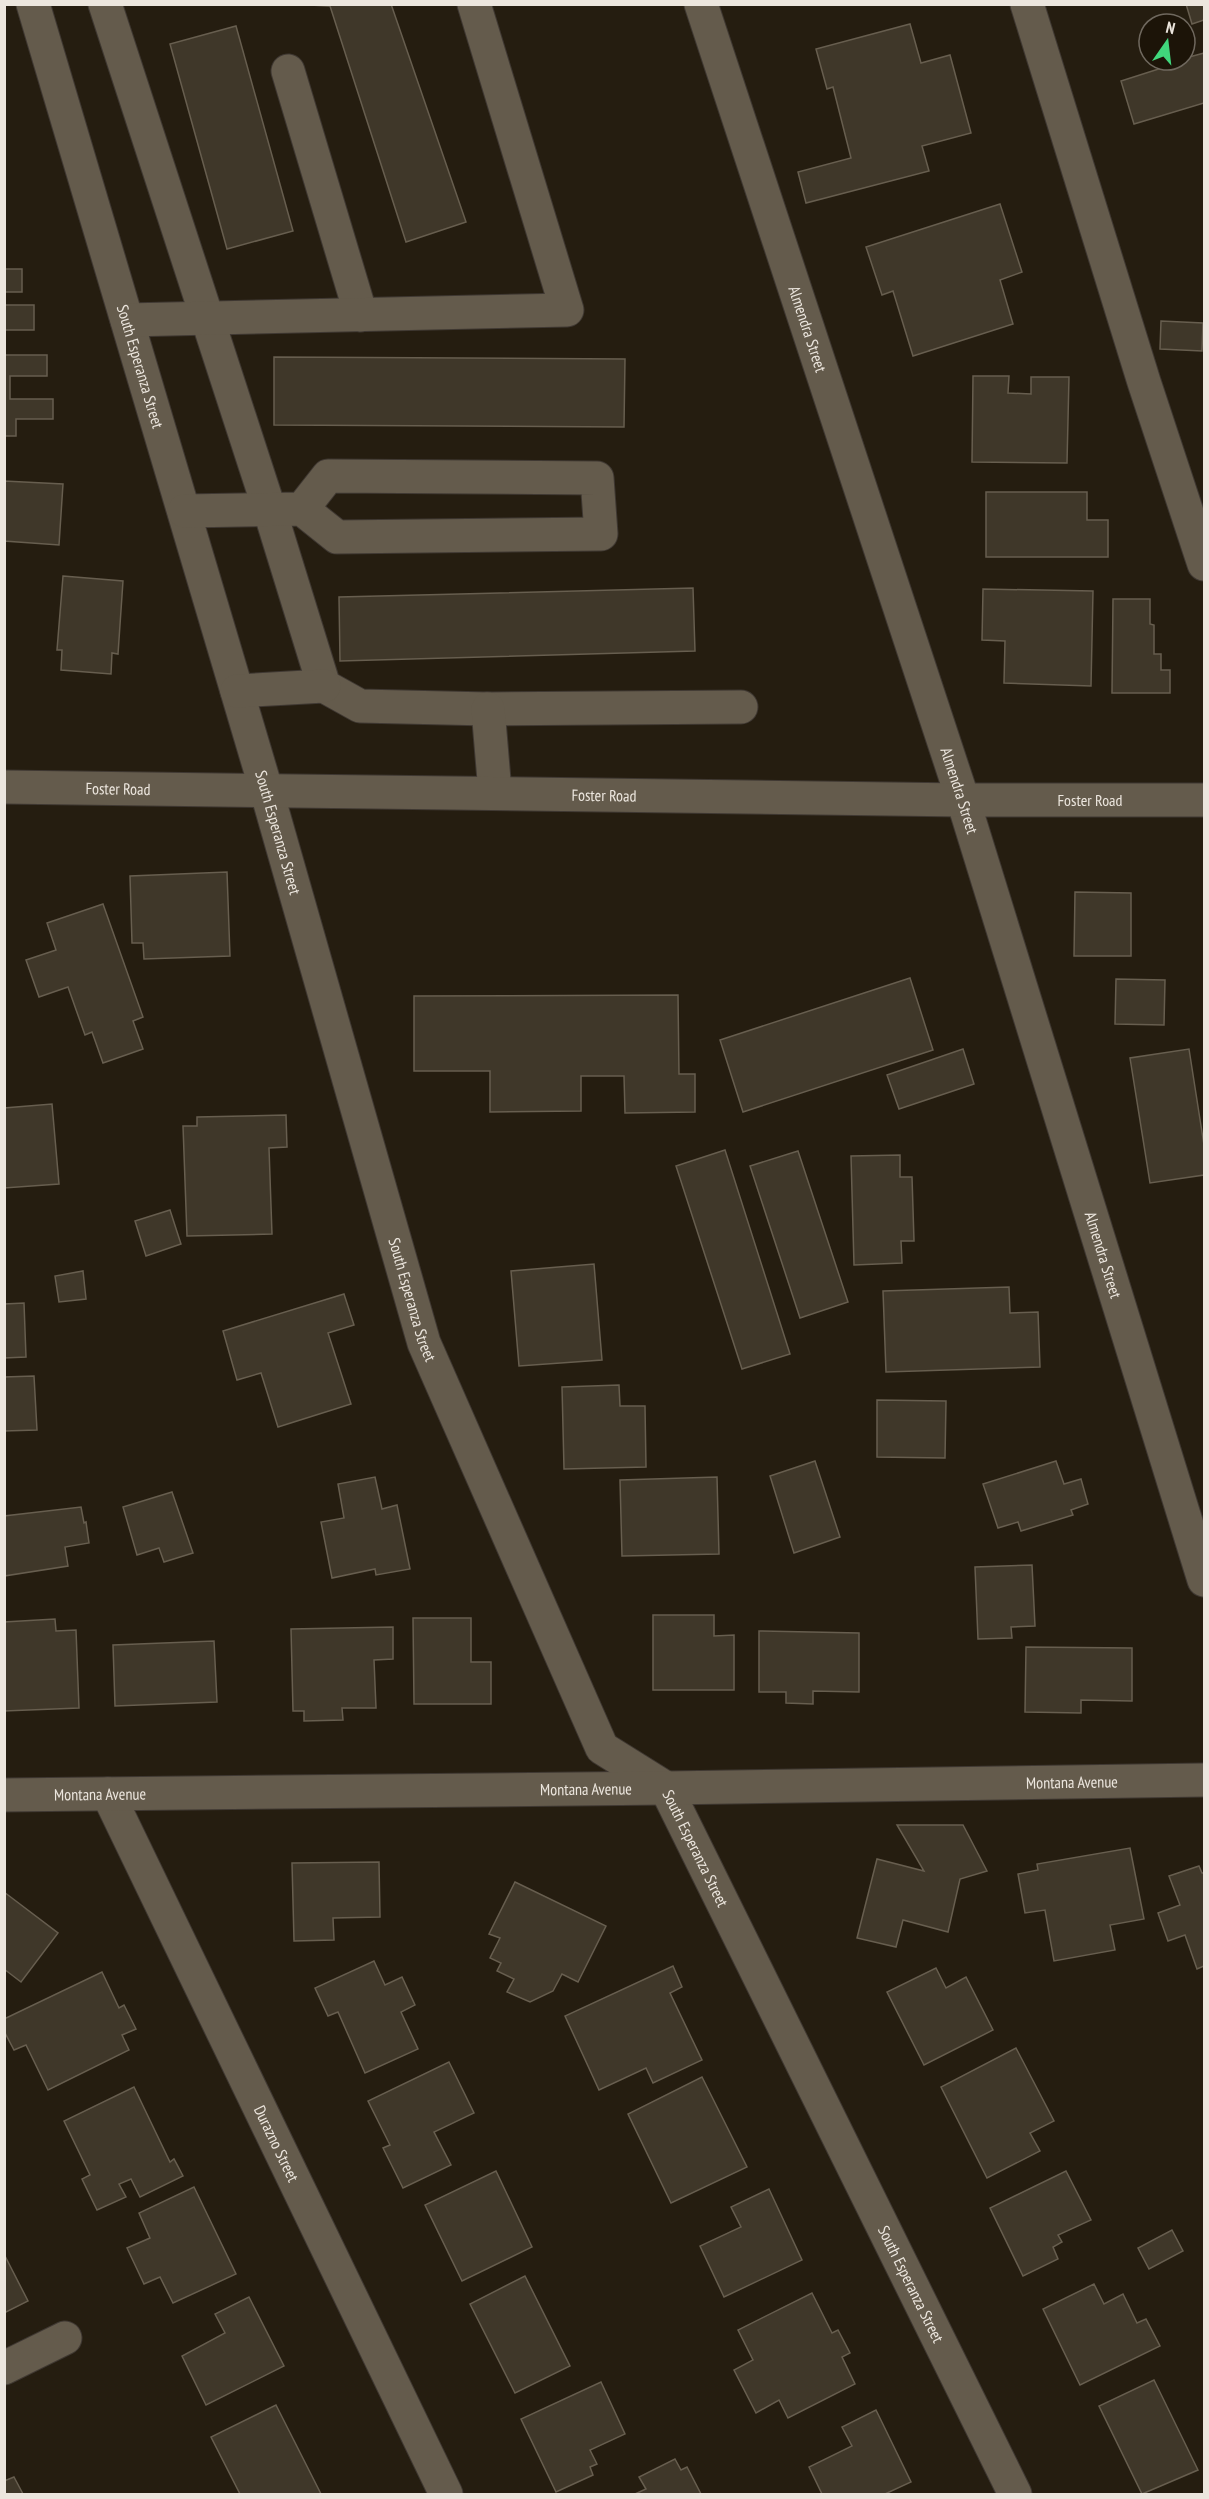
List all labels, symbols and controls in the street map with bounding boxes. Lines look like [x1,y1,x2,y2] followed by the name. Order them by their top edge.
[1137,12,1197,72] north arrow
[1164,17,1177,38] text: N
[784,283,832,375] street label: Almendra Street
[113,302,169,431] street label: South Esperanza Street
[936,745,983,837] street label: Almendra Street
[251,768,306,897] street label: South Esperanza Street
[85,778,151,799] street label: Foster Road
[571,785,637,806] street label: Foster Road
[1057,790,1122,810] street label: Foster Road
[1081,1209,1126,1301] street label: Almendra Street
[385,1235,441,1365] street label: South Esperanza Street
[1026,1771,1118,1793] street label: Montana Avenue
[540,1778,632,1799] street label: Montana Avenue
[54,1783,146,1804] street label: Montana Avenue
[658,1786,733,1911] street label: South Esperanza Street
[250,2102,304,2185] street label: Durazno Street
[874,2222,949,2346] street label: South Esperanza Street

